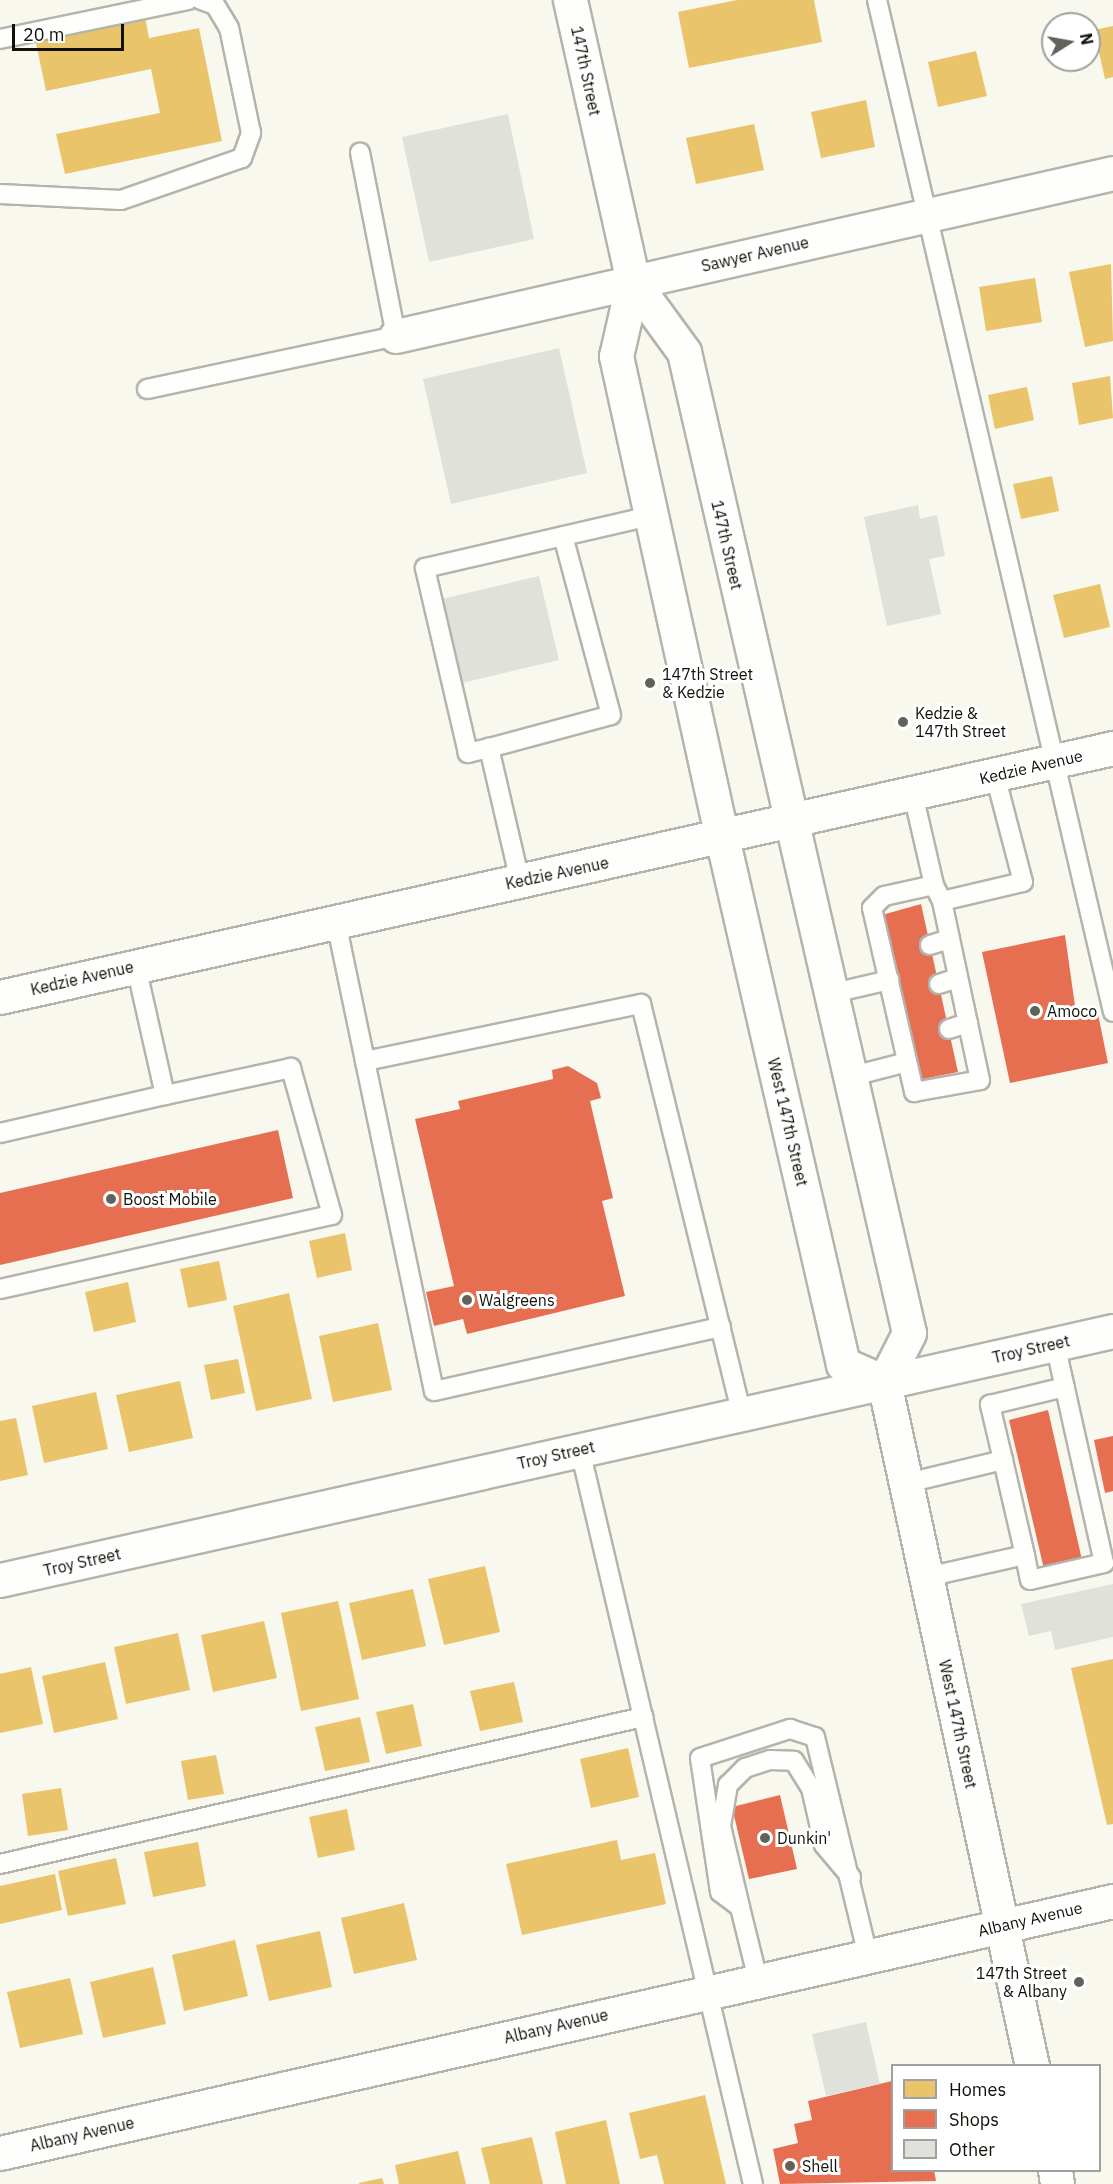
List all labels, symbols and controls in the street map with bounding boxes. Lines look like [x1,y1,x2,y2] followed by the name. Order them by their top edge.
[15,12,128,50] scale bar
[1041,12,1101,72] north arrow
[23,23,65,46] text: 20 m
[567,24,605,118] street label: 147th Street
[1076,31,1098,47] text: N
[699,232,811,276] street label: Sawyer Avenue
[707,498,747,592] street label: 147th Street
[662,664,753,702] place label: 147th Street & Kedzie
[643,676,657,690] marker: 147th Street & Kedzie
[915,703,1006,741] place label: Kedzie & 147th Street
[896,715,910,729] marker: Kedzie & 147th Street
[978,746,1084,788] street label: Kedzie Avenue
[504,853,610,893] street label: Kedzie Avenue
[29,957,135,999] street label: Kedzie Avenue
[1047,1001,1097,1021] place label: Amoco
[1028,1004,1042,1018] marker: Amoco
[764,1056,812,1188] street label: West 147th Street
[123,1189,217,1209] place label: Boost Mobile
[104,1192,118,1206] marker: Boost Mobile
[479,1290,555,1310] place label: Walgreens
[460,1293,474,1307] marker: Walgreens
[990,1331,1072,1367] street label: Troy Street
[515,1437,597,1473] street label: Troy Street
[41,1544,123,1580] street label: Troy Street
[935,1658,981,1790] street label: West 147th Street
[777,1828,831,1848] place label: Dunkin'
[758,1831,772,1845] marker: Dunkin'
[976,1898,1084,1940] street label: Albany Avenue
[976,1963,1067,2001] place label: 147th Street & Albany
[1072,1975,1086,1989] marker: 147th Street & Albany
[502,2005,610,2047] street label: Albany Avenue
[891,2064,1101,2172] legend
[949,2078,1006,2101] text: Homes
[949,2108,999,2131] text: Shops
[28,2113,136,2155] street label: Albany Avenue
[949,2138,995,2161] text: Other
[802,2156,838,2176] place label: Shell
[783,2159,797,2173] marker: Shell

